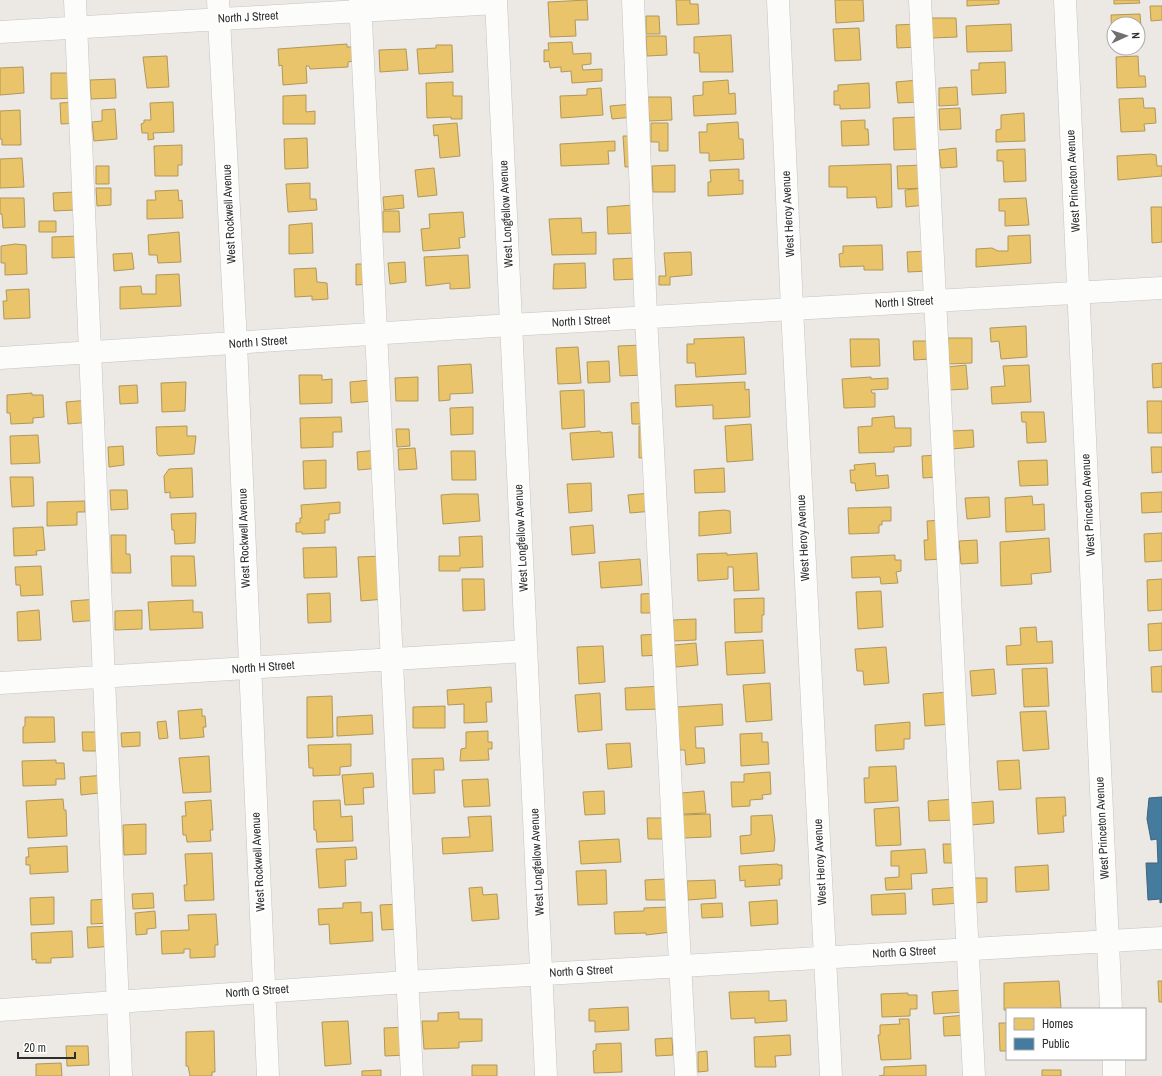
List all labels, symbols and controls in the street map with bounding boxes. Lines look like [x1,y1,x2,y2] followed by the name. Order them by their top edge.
[217,7,279,27] street label: North J Street
[1106,16,1146,56] north arrow
[1129,32,1143,39] text: N
[1062,129,1084,233] street label: West Princeton Avenue
[495,160,517,268] street label: West Longfellow Avenue
[218,164,240,264] street label: West Rockwell Avenue
[778,170,798,258] street label: West Heroy Avenue
[874,292,934,312] street label: North I Street
[551,311,611,331] street label: North I Street
[228,332,288,352] street label: North I Street
[1077,453,1099,557] street label: West Princeton Avenue
[510,484,532,592] street label: West Longfellow Avenue
[234,488,254,588] street label: West Rockwell Avenue
[793,494,813,582] street label: West Heroy Avenue
[231,657,295,677] street label: North H Street
[1091,776,1113,880] street label: West Princeton Avenue
[526,808,548,916] street label: West Longfellow Avenue
[247,812,269,912] street label: West Rockwell Avenue
[810,818,830,906] street label: West Heroy Avenue
[872,942,936,962] street label: North G Street
[549,961,613,981] street label: North G Street
[225,981,289,1001] street label: North G Street
[1006,1008,1146,1060] legend
[1042,1016,1073,1032] text: Homes
[18,1034,75,1060] scale bar
[1042,1036,1069,1052] text: Public
[24,1040,46,1056] text: 20 m

